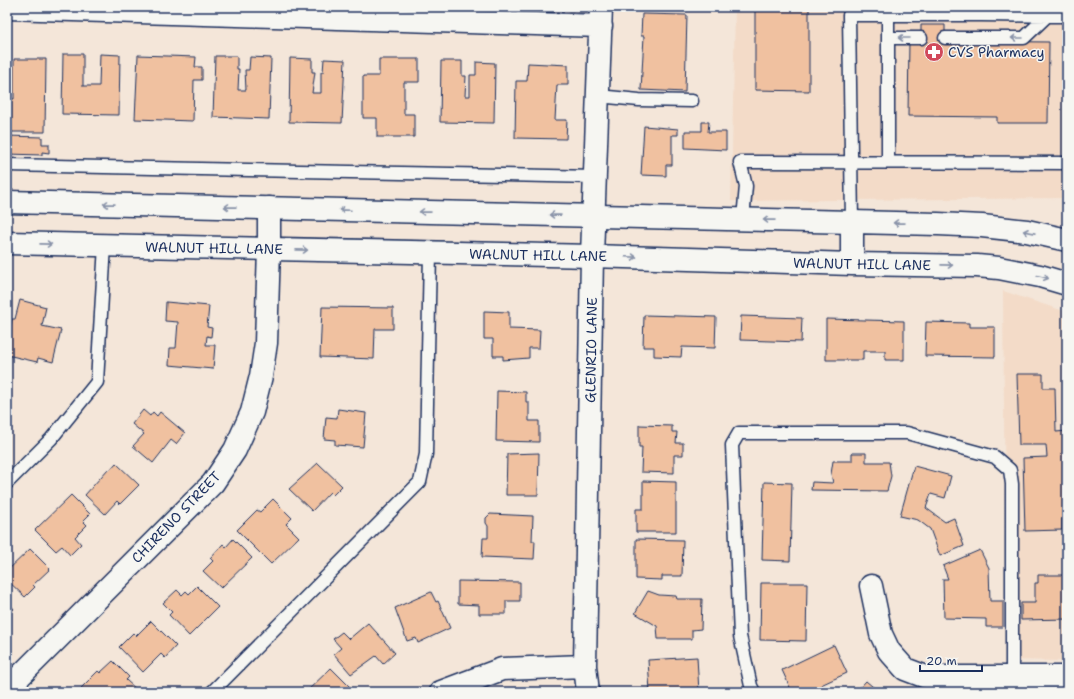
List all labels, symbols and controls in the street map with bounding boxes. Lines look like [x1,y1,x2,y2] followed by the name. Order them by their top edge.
[898,34,911,42] one-way arrow
[1011,34,1024,42] one-way arrow
[923,41,945,63] pharmacy icon: CVS Pharmacy
[948,43,1045,61] place label: CVS Pharmacy
[103,200,116,208] one-way arrow
[224,203,237,211] one-way arrow
[339,206,352,214] one-way arrow
[419,208,432,216] one-way arrow
[549,211,562,219] one-way arrow
[763,216,776,224] one-way arrow
[893,219,906,227] one-way arrow
[1023,227,1036,235] one-way arrow
[145,238,283,258] street label: WALNUT HILL LANE
[39,240,52,248] one-way arrow
[469,245,607,265] street label: WALNUT HILL LANE
[295,246,308,254] one-way arrow
[624,253,637,261] one-way arrow
[793,254,931,274] street label: WALNUT HILL LANE
[940,261,953,269] one-way arrow
[1036,274,1049,281] one-way arrow
[581,297,601,403] street label: GLENRIO LANE
[128,467,225,567] street label: CHIRENO STREET
[920,647,982,673] scale bar
[926,653,957,669] text: 20 m

